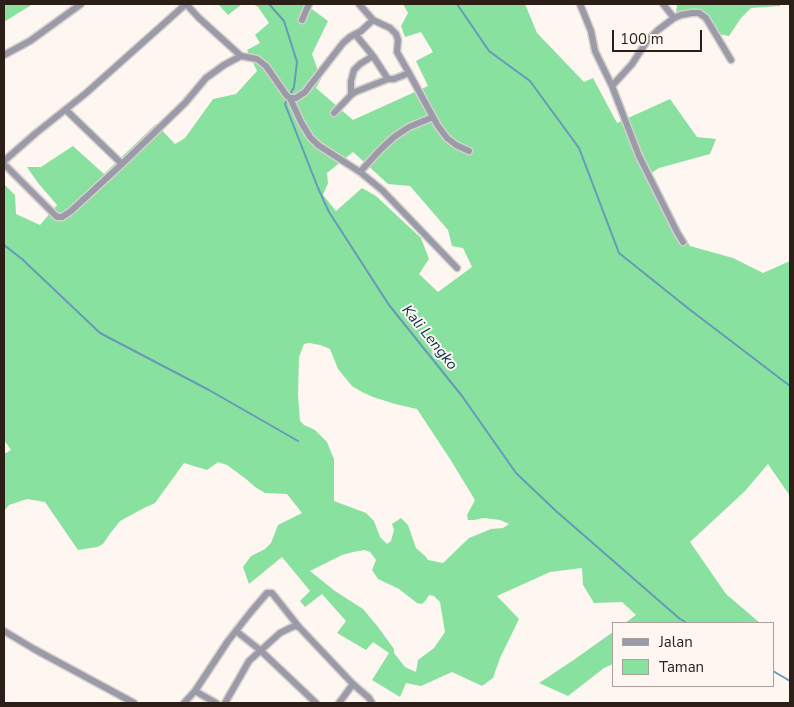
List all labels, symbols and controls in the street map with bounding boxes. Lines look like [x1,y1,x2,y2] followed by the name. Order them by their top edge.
[614,20,704,52] scale bar
[620,29,664,49] text: 100 m
[397,302,461,374] water label: Kali Lengko
[612,622,774,687] legend
[659,632,693,652] text: Jalan
[659,657,704,677] text: Taman

